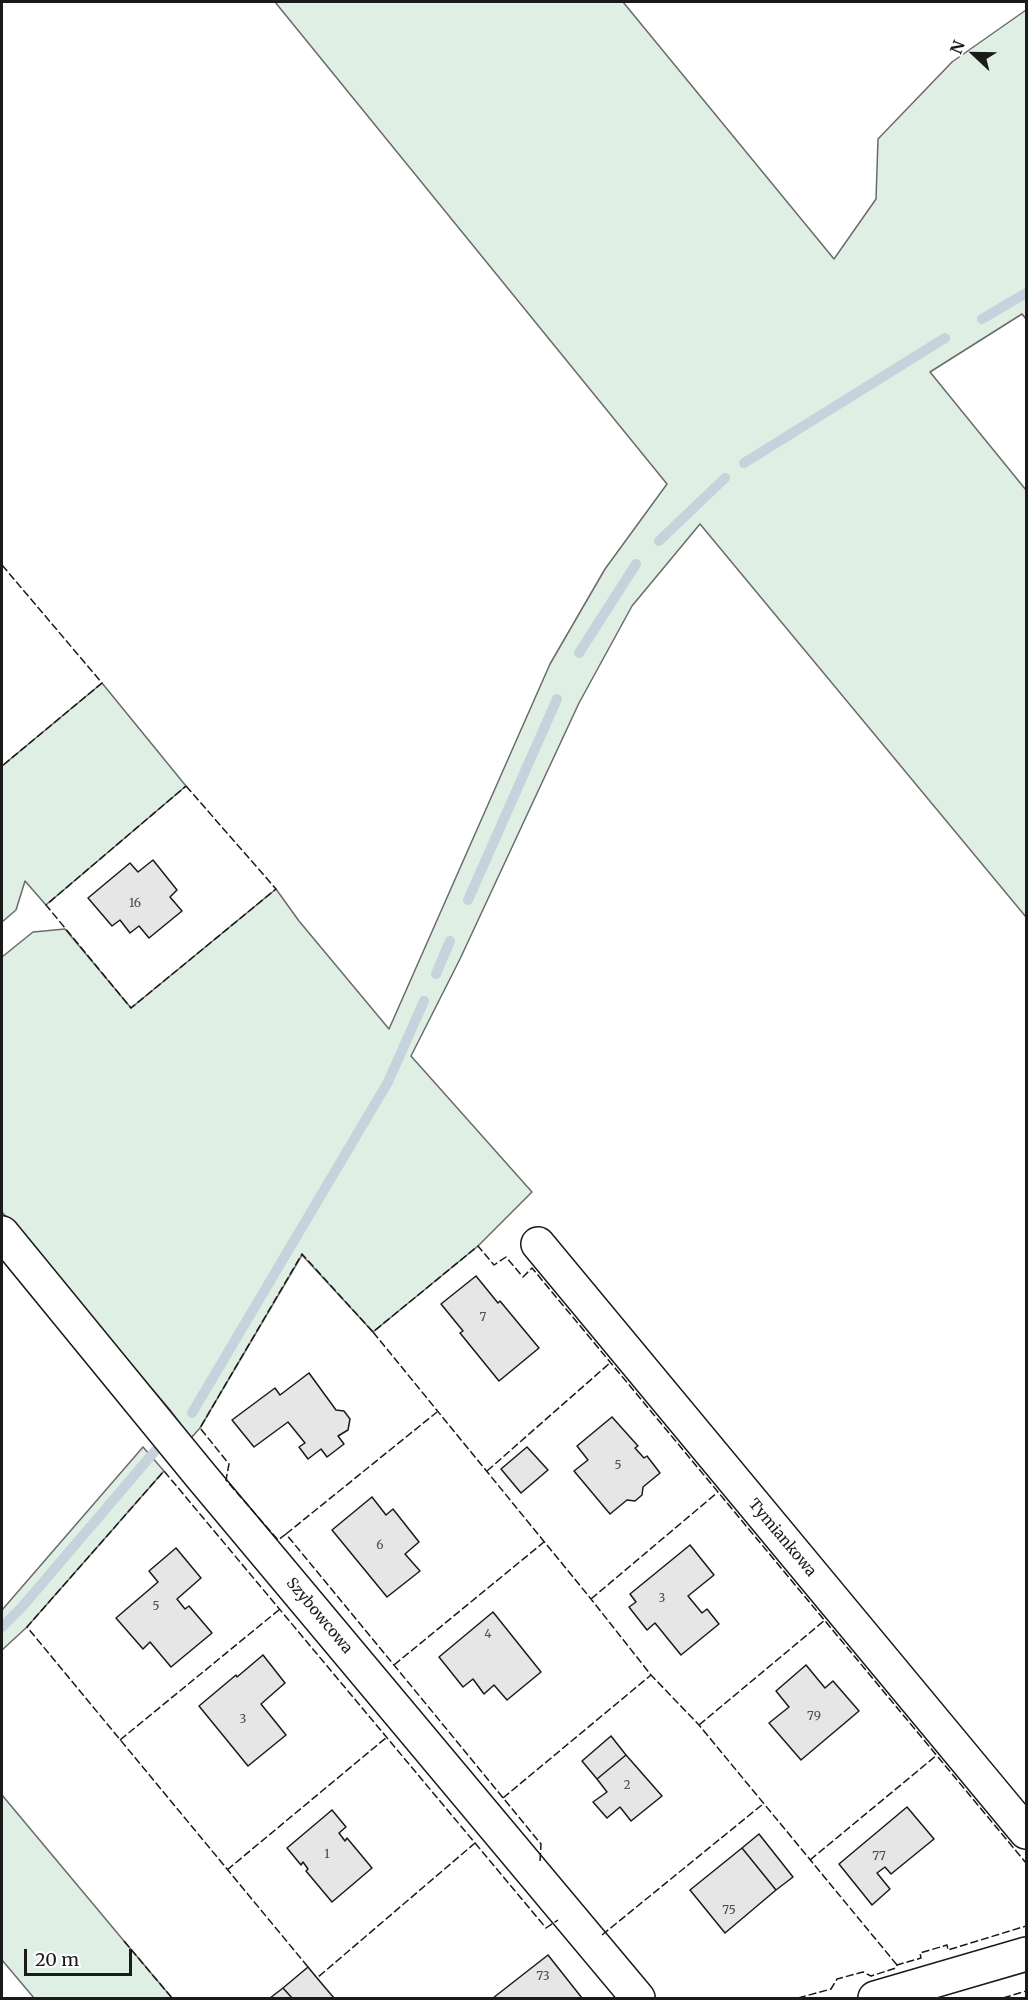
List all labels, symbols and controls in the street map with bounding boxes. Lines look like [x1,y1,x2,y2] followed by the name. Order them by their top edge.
[944,24,1004,84] north arrow
[946,38,969,57] text: N
[129,897,141,911] house number: 16
[480,1311,486,1325] house number: 7
[614,1459,622,1473] house number: 5
[744,1496,820,1580] street label: Tymiankowa
[376,1539,384,1553] house number: 6
[282,1575,356,1657] street label: Szybowcowa
[659,1592,665,1606] house number: 3
[152,1600,160,1614] house number: 5
[484,1628,492,1642] house number: 4
[807,1710,821,1724] house number: 79
[240,1713,246,1727] house number: 3
[623,1779,631,1793] house number: 2
[324,1848,330,1862] house number: 1
[872,1850,886,1864] house number: 77
[722,1904,736,1918] house number: 75
[27,1937,135,1975] scale bar
[35,1948,79,1971] text: 20 m
[536,1970,550,1984] house number: 73

